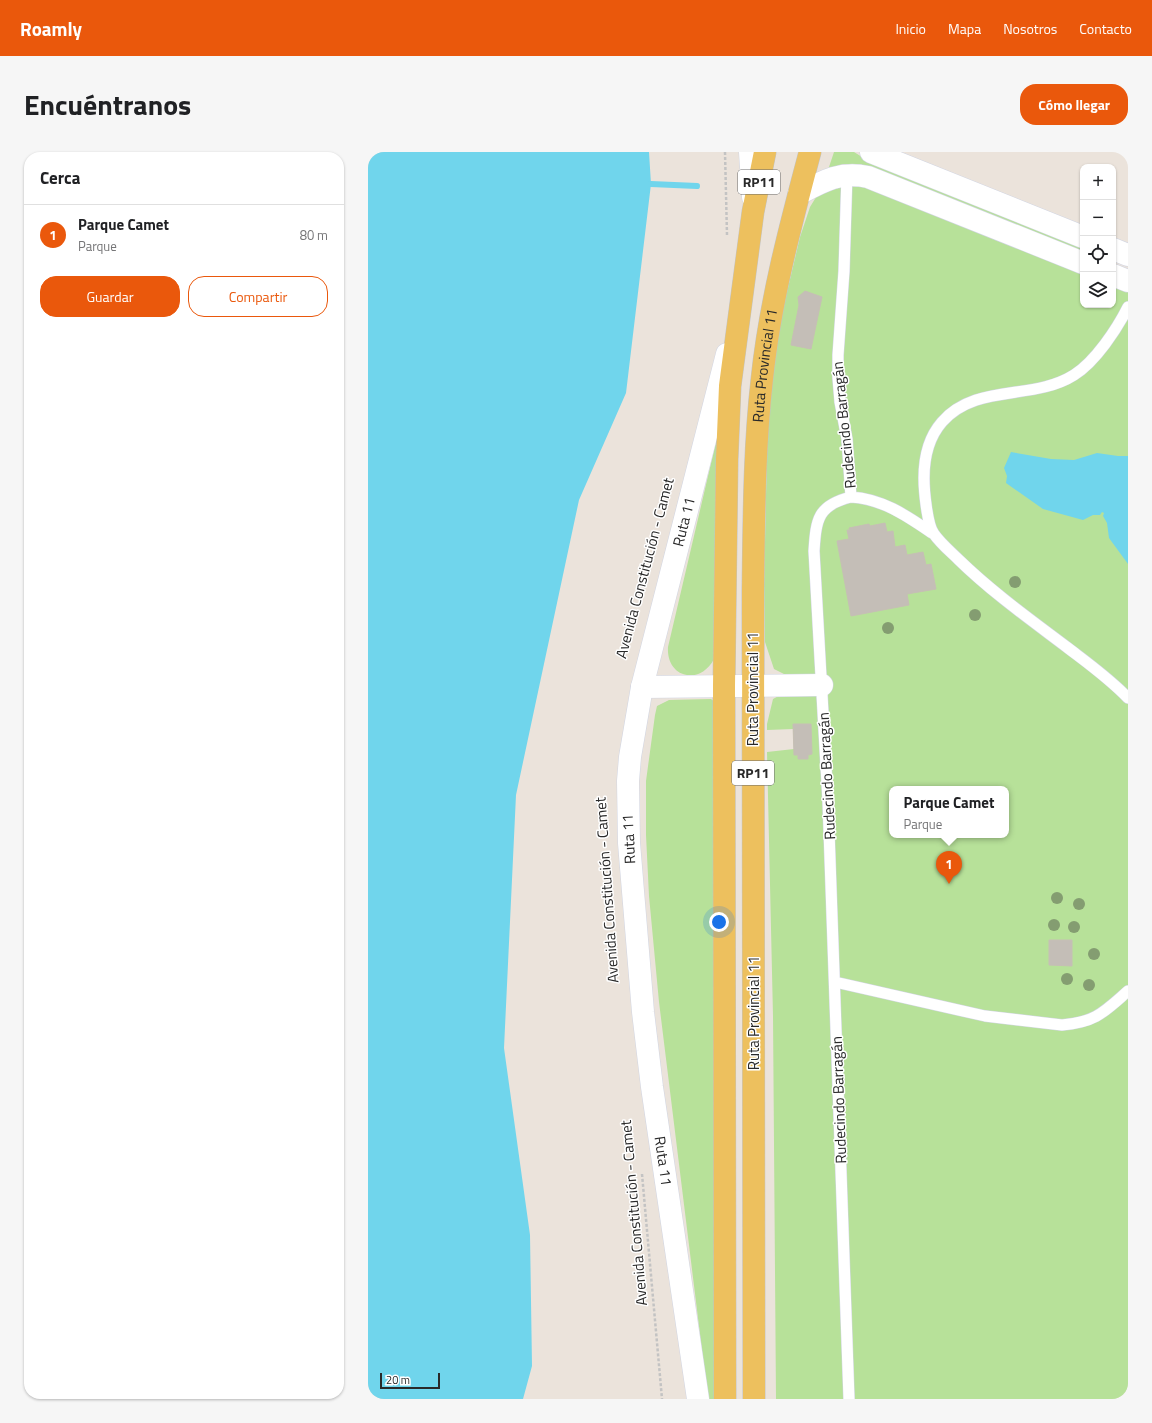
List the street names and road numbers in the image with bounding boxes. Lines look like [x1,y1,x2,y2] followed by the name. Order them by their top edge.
[738,170,780,194] road number: RP11
[746,307,783,423] street label: Ruta Provincial 11
[825,360,862,490] street label: Rudecindo Barragán
[609,474,680,661] street label: Avenida Constitución - Camet
[666,495,701,549] street label: Ruta 11
[741,632,764,746] street label: Ruta Provincial 11
[812,712,841,840] street label: Rudecindo Barragán
[732,761,774,785] road number: RP11
[588,796,624,984] street label: Avenida Constitución - Camet
[616,813,641,865] street label: Ruta 11
[742,956,765,1070] street label: Ruta Provincial 11
[825,1036,852,1164] street label: Rudecindo Barragán
[614,1119,653,1307] street label: Avenida Constitución - Camet
[649,1135,678,1187] street label: Ruta 11

